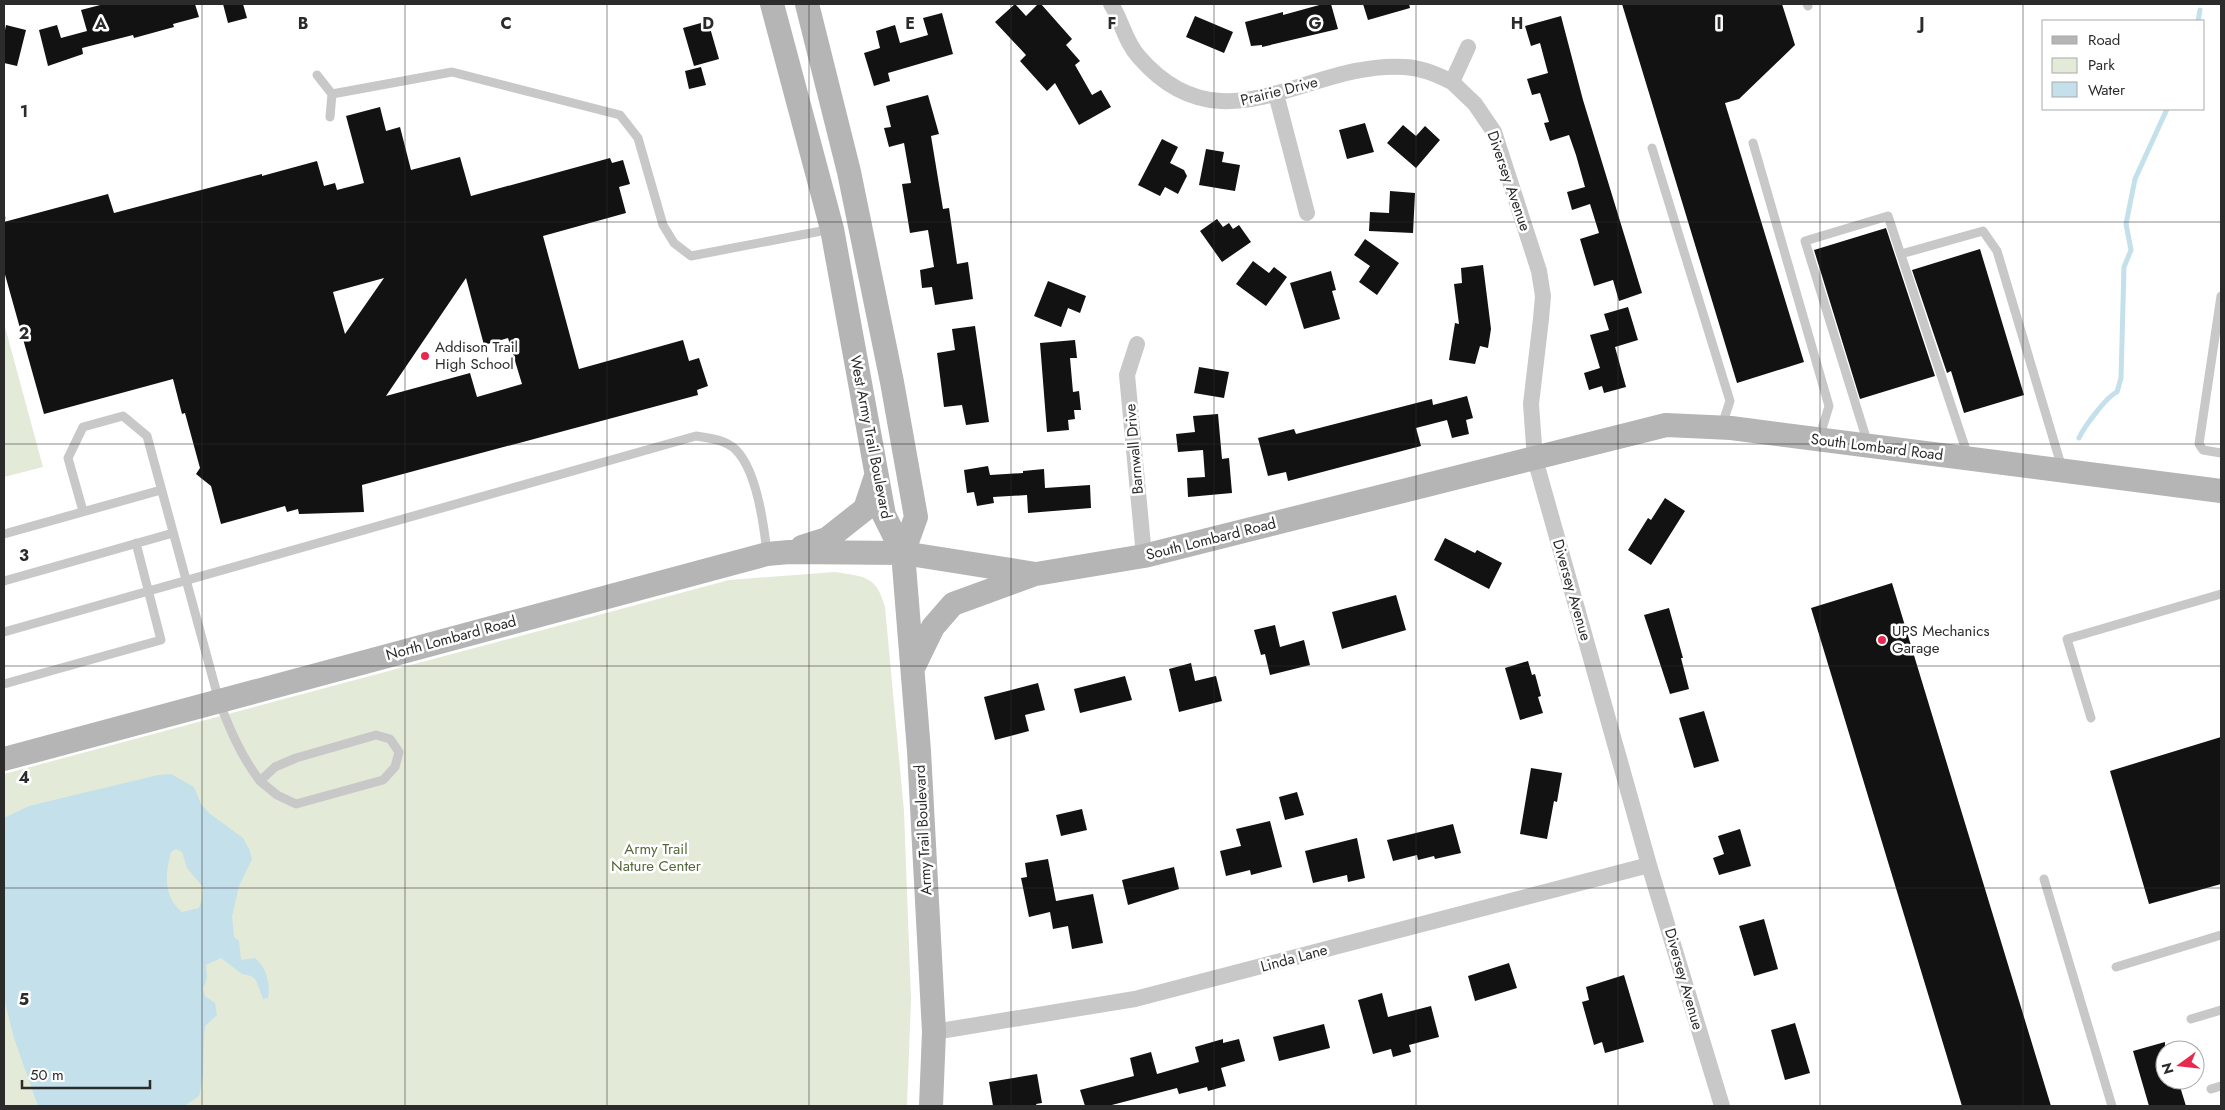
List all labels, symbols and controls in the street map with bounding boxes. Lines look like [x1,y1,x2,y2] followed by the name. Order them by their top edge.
[94,12,107,35] text: A
[298,12,308,35] text: B
[500,12,512,35] text: C
[702,12,714,35] text: D
[905,12,915,35] text: E
[1108,12,1116,35] text: F
[1308,12,1322,35] text: G
[1511,12,1523,35] text: H
[1716,12,1722,35] text: I
[1916,12,1925,35] text: J
[2042,20,2205,110] legend
[2088,29,2120,51] text: Road
[2088,54,2115,76] text: Park
[1238,71,1320,111] street label: Prairie Drive
[2088,79,2126,101] text: Water
[20,100,28,123] text: 1
[1482,128,1537,234] street label: Diversey Avenue
[19,322,29,345] text: 2
[435,336,518,375] place label: Addison Trail High School
[419,350,431,362] marker: Addison Trail High School
[844,353,898,521] street label: West Army Trail Boulevard
[1119,403,1149,495] street label: Barnwall Drive
[1810,428,1944,466] street label: South Lombard Road
[1144,512,1278,566] street label: South Lombard Road
[1547,537,1597,644] street label: Diversey Avenue
[19,544,29,567] text: 3
[383,610,519,666] street label: North Lombard Road
[1892,620,1989,659] place label: UPS Mechanics Garage
[1876,634,1888,646] marker: UPS Mechanics Garage
[909,764,937,896] street label: Army Trail Boulevard
[18,766,30,789] text: 4
[611,838,702,877] park label: Army Trail Nature Center
[1659,926,1709,1033] street label: Diversey Avenue
[1258,938,1330,977] street label: Linda Lane
[19,988,29,1011] text: 5
[2155,1040,2205,1090] north arrow
[22,1058,150,1090] scale bar
[2156,1060,2179,1076] text: N
[30,1064,64,1086] text: 50 m

